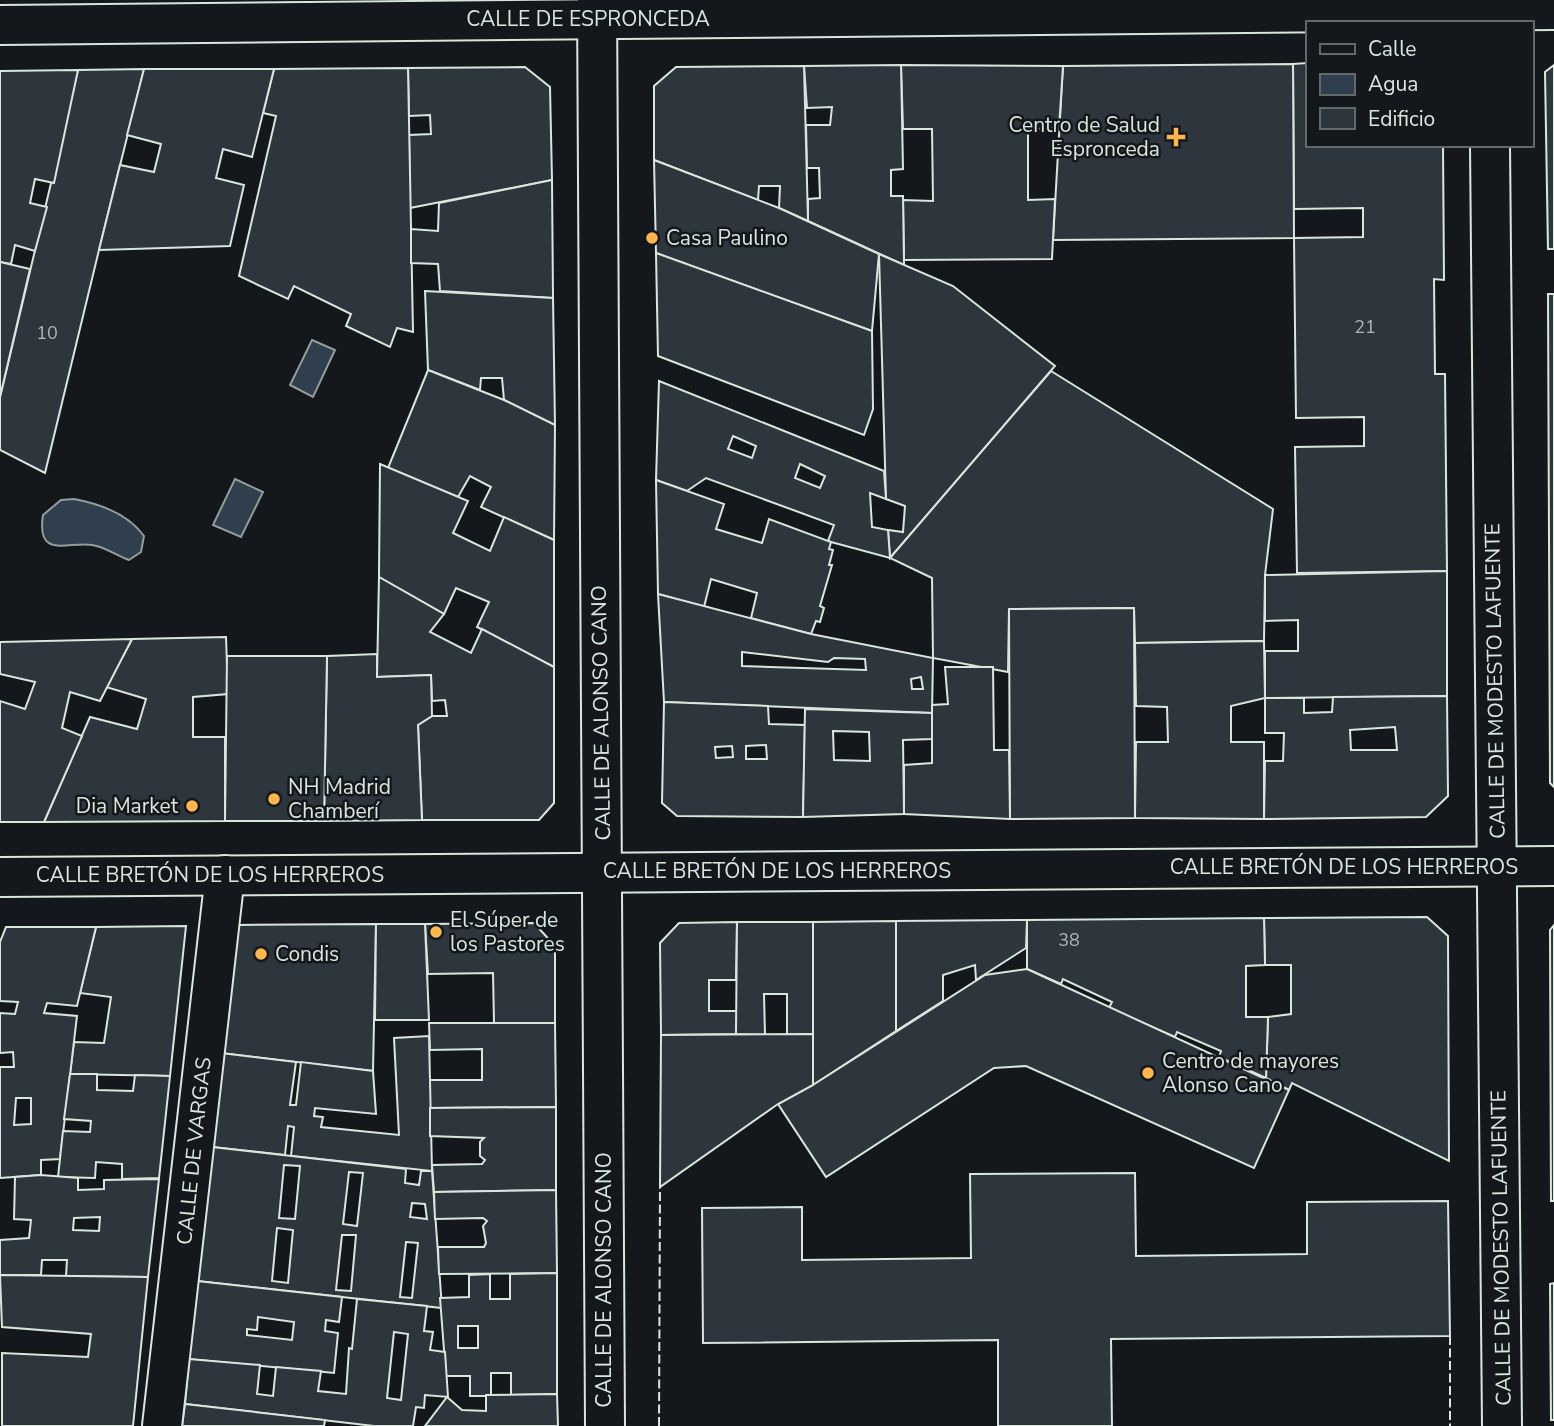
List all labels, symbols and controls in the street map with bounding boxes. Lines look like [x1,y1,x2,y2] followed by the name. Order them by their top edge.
[466,5,710,33] street label: CALLE DE ESPRONCEDA
[1306,21,1533,147] legend
[1368,35,1416,63] text: Calle
[1368,70,1418,98] text: Agua
[1368,105,1435,133] text: Edificio
[1009,111,1160,163] place label: Centro de Salud Espronceda
[1166,127,1186,147] marker: Centro de Salud Espronceda
[666,224,788,252] place label: Casa Paulino
[644,230,660,246] marker: Casa Paulino
[1354,315,1376,339] house number: 21
[36,321,58,345] house number: 10
[1478,523,1512,839] street label: CALLE DE MODESTO LAFUENTE
[585,585,617,841] street label: CALLE DE ALONSO CANO
[288,773,391,825] place label: NH Madrid Chamberí
[266,791,282,807] marker: NH Madrid Chamberí
[76,792,179,820] place label: Dia Market
[184,798,200,814] marker: Dia Market
[1170,853,1518,881] street label: CALLE BRETÓN DE LOS HERREROS
[603,857,951,885] street label: CALLE BRETÓN DE LOS HERREROS
[36,861,384,889] street label: CALLE BRETÓN DE LOS HERREROS
[450,906,565,958] place label: El Súper de los Pastores
[428,924,444,940] marker: El Súper de los Pastores
[1058,928,1080,952] house number: 38
[275,940,339,968] place label: Condis
[253,946,269,962] marker: Condis
[1162,1047,1339,1099] place label: Centro de mayores Alonso Cano
[170,1056,218,1246] street label: CALLE DE VARGAS
[1140,1065,1156,1081] marker: Centro de mayores Alonso Cano
[1484,1090,1518,1406] street label: CALLE DE MODESTO LAFUENTE
[590,1152,618,1408] street label: CALLE DE ALONSO CANO

